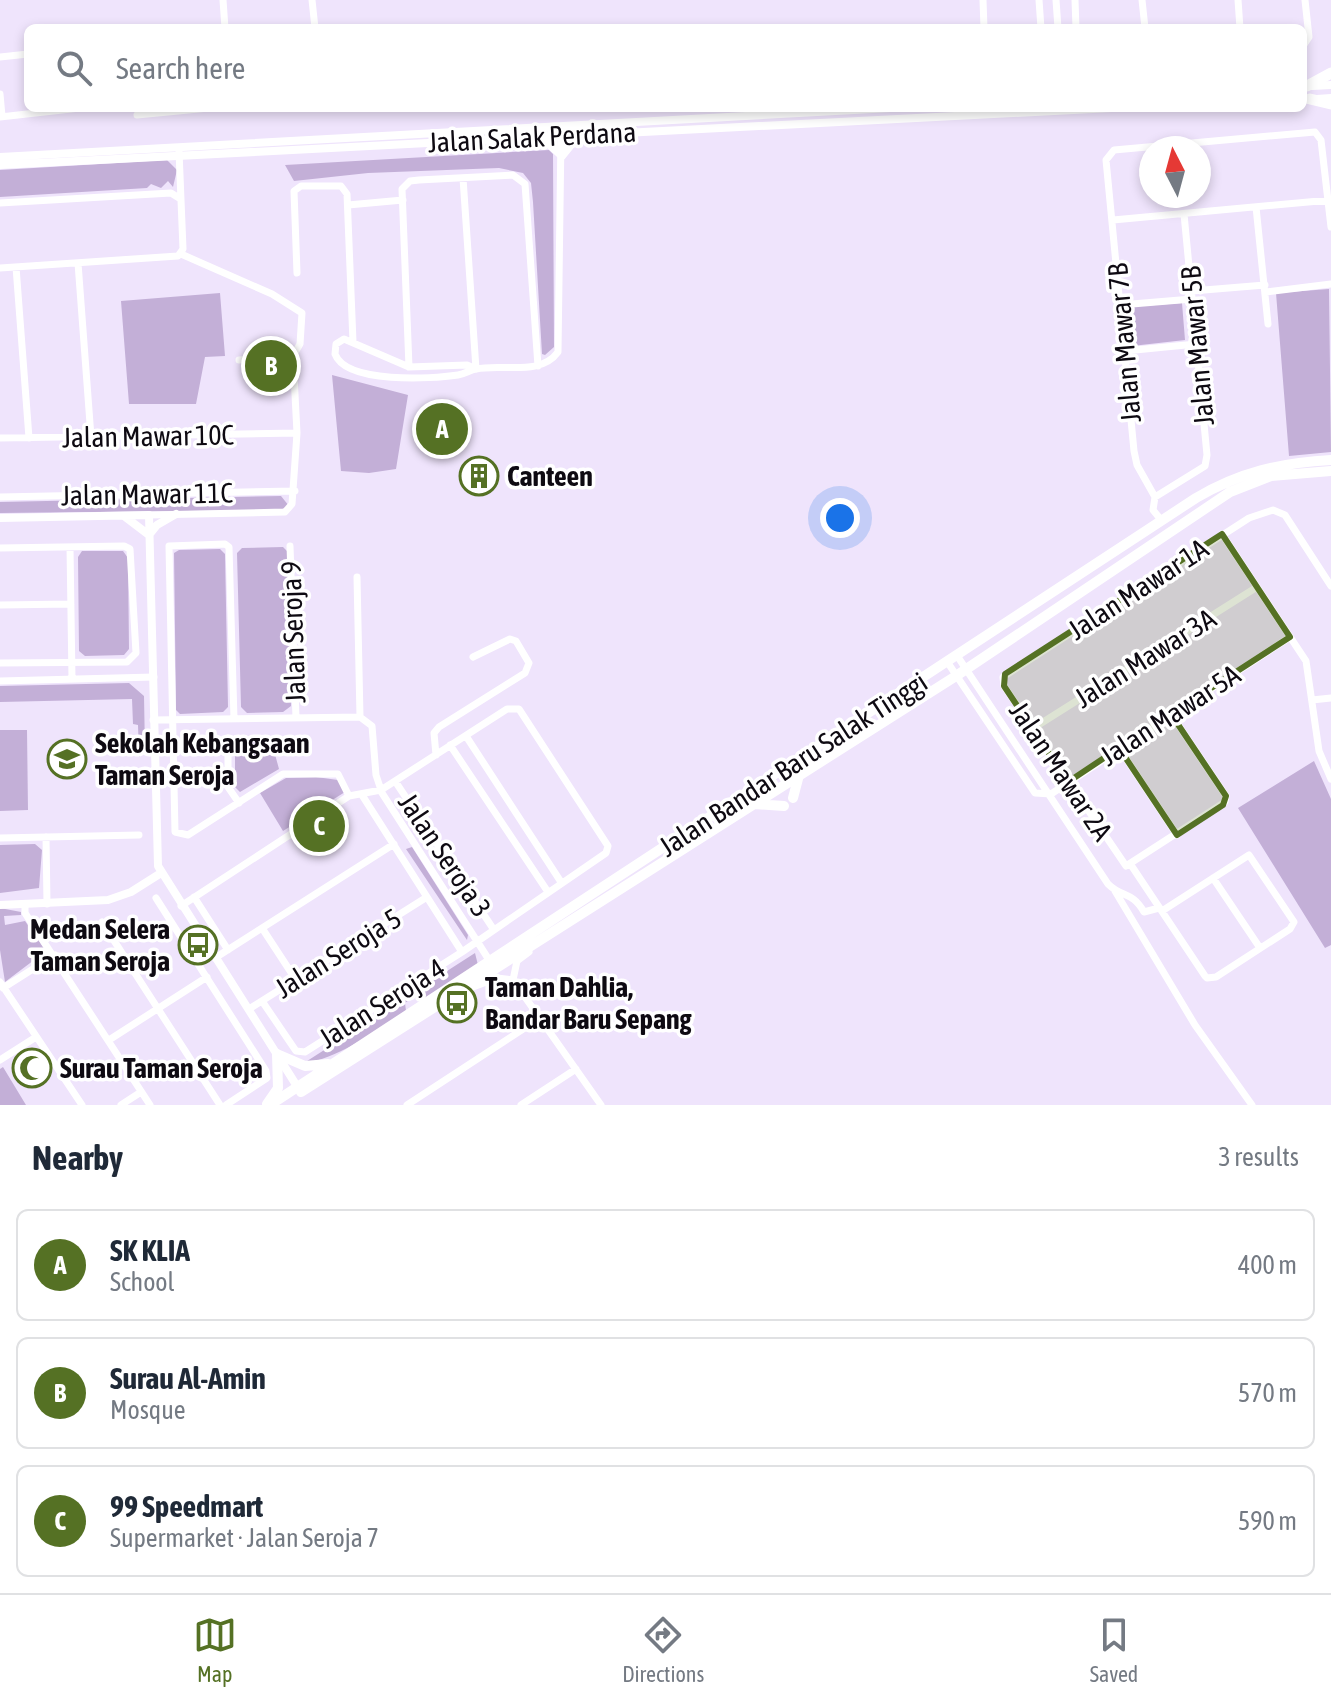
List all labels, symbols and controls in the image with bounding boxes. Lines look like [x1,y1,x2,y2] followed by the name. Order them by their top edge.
[24,24,1307,112] search box
[52,46,96,90] icon: search
[116,51,245,85] text: Search here
[427,116,637,158] street label: Jalan Salak Perdana
[1139,136,1211,208] north arrow
[1101,262,1147,424] street label: Jalan Mawar 7B
[1174,265,1220,427] street label: Jalan Mawar 5B
[245,336,297,396] pin: B
[416,399,468,459] pin: A
[62,418,235,453] street label: Jalan Mawar 10C
[458,455,500,497] building icon: Canteen
[507,460,593,492] place label: Canteen
[61,476,234,511] street label: Jalan Mawar 11C
[820,498,860,538] your location
[1062,532,1214,646] street label: Jalan Mawar 1A
[275,560,311,704] street label: Jalan Seroja 9
[1069,602,1222,714] street label: Jalan Mawar 3A
[1094,658,1246,772] street label: Jalan Mawar 5A
[653,665,933,863] street label: Jalan Bandar Baru Salak Tinggi
[1003,696,1119,847] street label: Jalan Mawar 2A
[95,727,310,791] place label: Sekolah Kebangsaan Taman Seroja
[46,738,88,780] school or university icon: Sekolah Kebangsaan Taman Seroja
[392,787,498,923] street label: Jalan Seroja 3
[293,796,345,856] pin: C
[269,902,407,1004] street label: Jalan Seroja 5
[30,913,170,977] place label: Medan Selera Taman Seroja
[177,924,219,966] bus stop icon: Medan Selera Taman Seroja
[313,952,451,1054] street label: Jalan Seroja 4
[485,971,693,1035] place label: Taman Dahlia, Bandar Baru Sepang
[436,982,478,1024] bus stop icon: Taman Dahlia, Bandar Baru Sepang
[11,1047,53,1089] mosque icon: Surau Taman Seroja
[60,1052,263,1084] place label: Surau Taman Seroja
[32,1138,123,1177] text: Nearby
[1218,1142,1299,1172] text: 3 results
[110,1233,190,1267] text: SK KLIA
[54,1250,66,1280] text: A
[1238,1250,1297,1280] text: 400 m
[110,1267,174,1297] text: School
[110,1361,266,1395] text: Surau Al-Amin
[54,1378,66,1408] text: B
[1238,1378,1297,1408] text: 570 m
[110,1395,186,1425] text: Mosque
[110,1489,263,1523] text: 99 Speedmart
[54,1506,66,1536] text: C
[1238,1506,1297,1536] text: 590 m
[110,1523,379,1553] text: Supermarket · Jalan Seroja 7
[193,1613,237,1687] tab: Map
[622,1613,704,1687] tab: Directions
[1090,1613,1138,1687] tab: Saved

